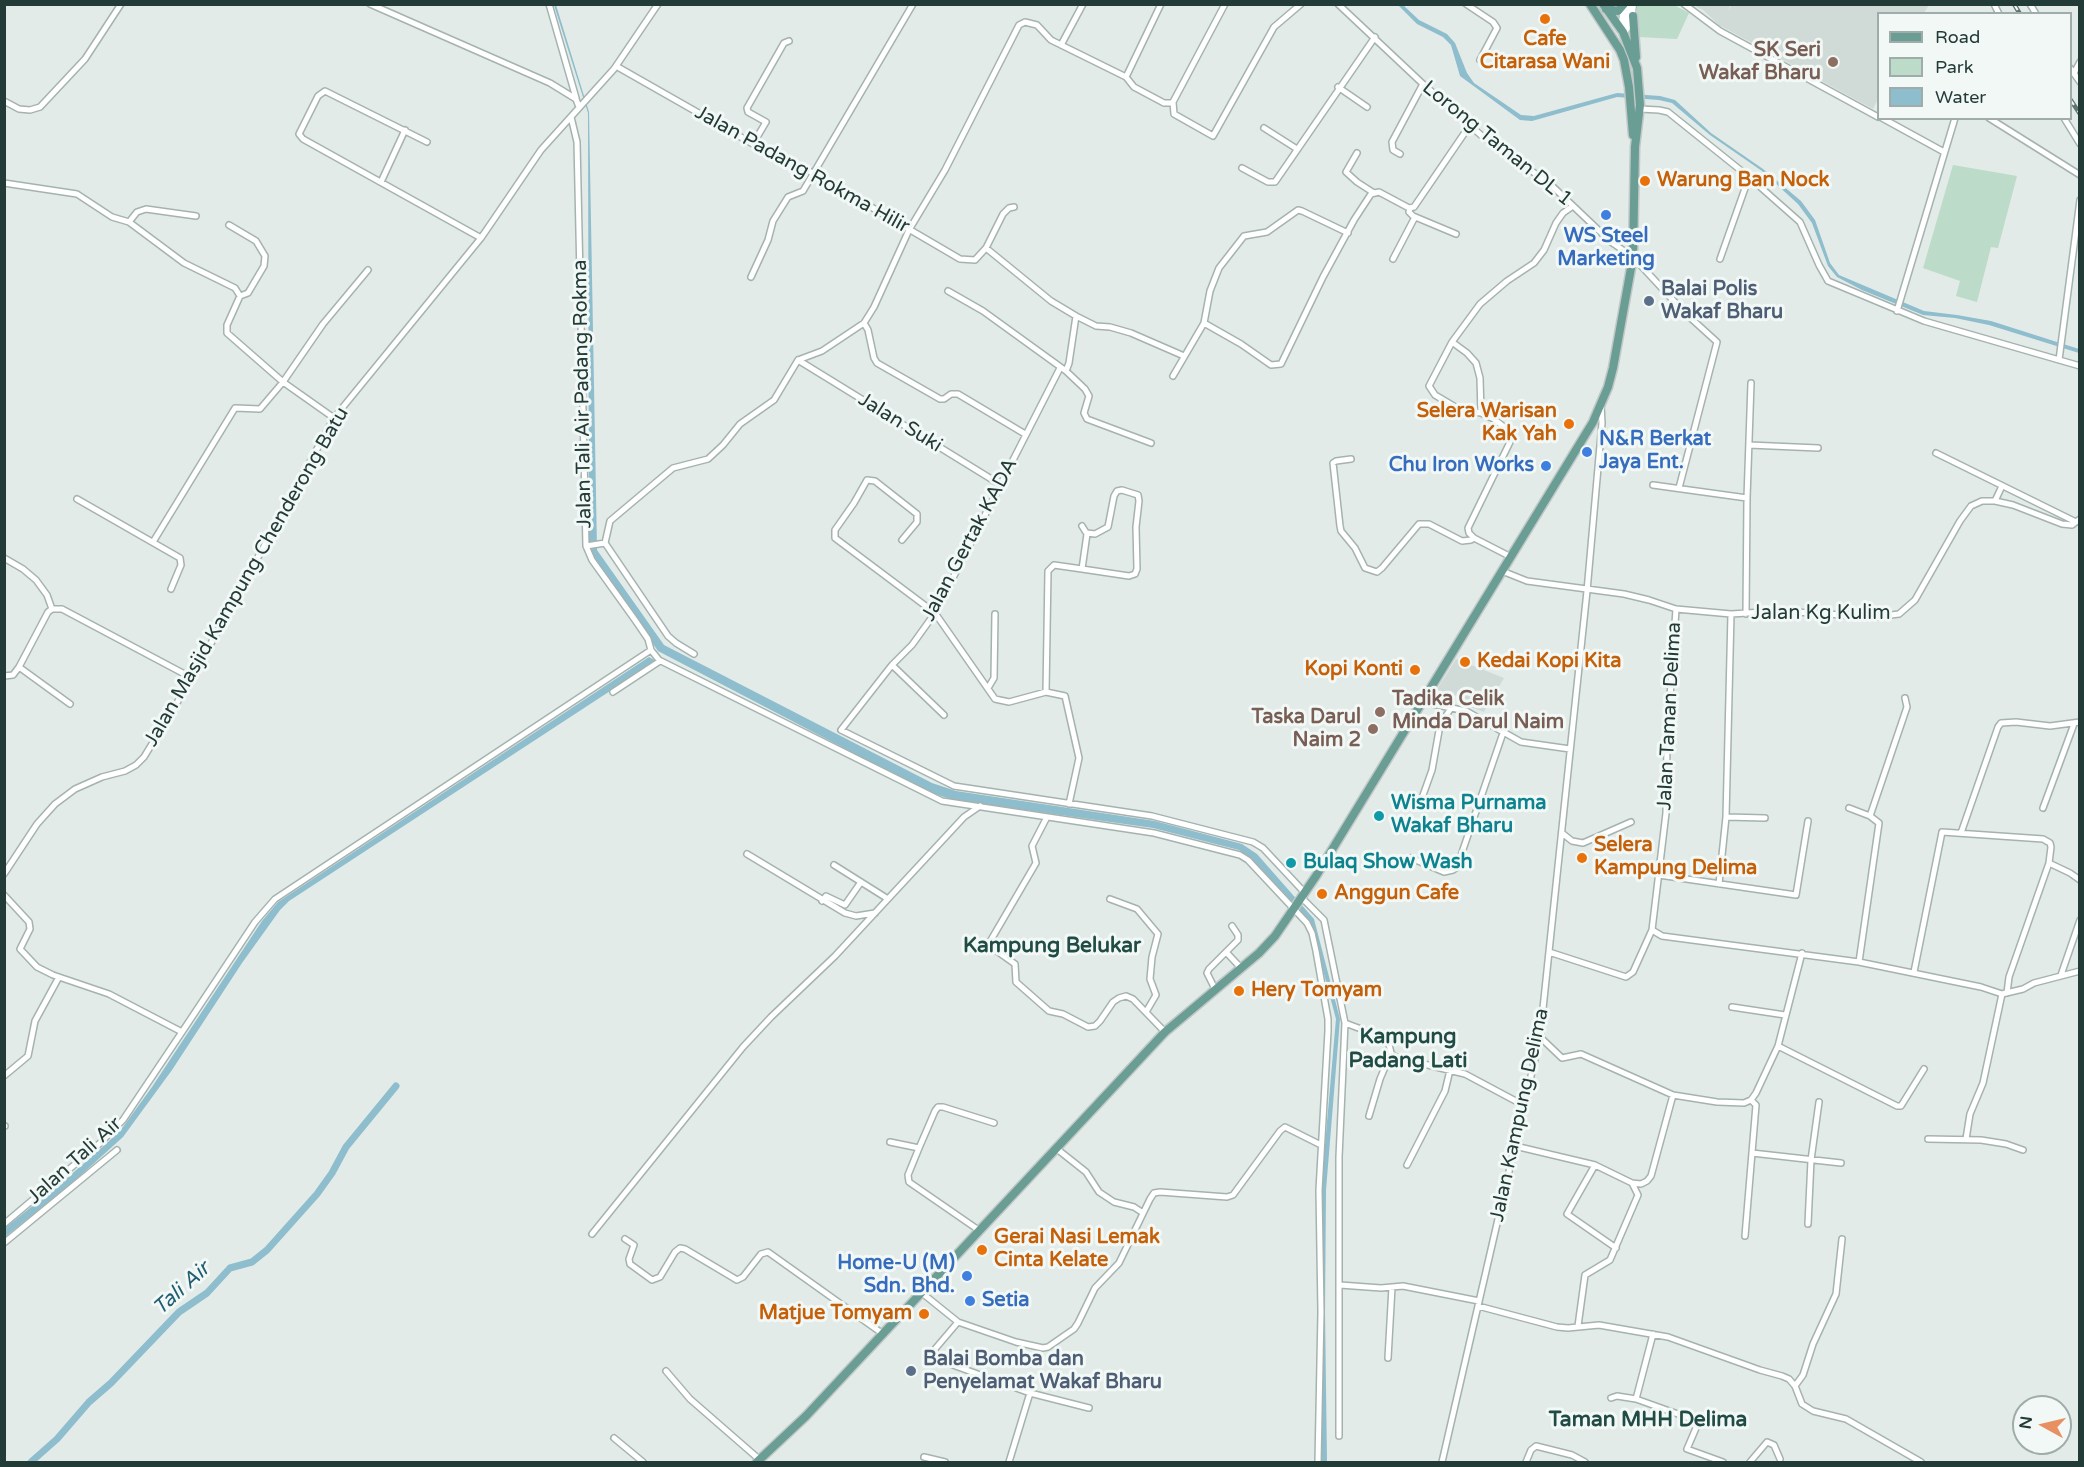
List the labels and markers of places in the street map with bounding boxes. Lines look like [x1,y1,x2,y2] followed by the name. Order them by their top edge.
[1538,12,1552,26] marker: Cafe Citarasa Wani
[1480,28,1610,75] place label: Cafe Citarasa Wani
[1699,39,1821,86] place label: SK Seri Wakaf Bharu
[1826,55,1840,69] marker: SK Seri Wakaf Bharu
[1657,169,1829,193] place label: Warung Ban Nock
[1638,174,1652,188] marker: Warung Ban Nock
[1599,208,1613,222] marker: WS Steel Marketing
[1557,225,1655,272] place label: WS Steel Marketing
[1661,278,1783,325] place label: Balai Polis Wakaf Bharu
[1642,294,1656,308] marker: Balai Polis Wakaf Bharu
[1417,400,1557,447] place label: Selera Warisan Kak Yah
[1562,417,1576,431] marker: Selera Warisan Kak Yah
[1599,428,1711,475] place label: N&R Berkat Jaya Ent.
[1580,445,1594,459] marker: N&R Berkat Jaya Ent.
[1389,454,1534,478] place label: Chu Iron Works
[1539,459,1553,473] marker: Chu Iron Works
[1477,650,1621,674] place label: Kedai Kopi Kita
[1458,655,1472,669] marker: Kedai Kopi Kita
[1305,658,1403,682] place label: Kopi Konti
[1408,663,1422,677] marker: Kopi Konti
[1392,688,1564,735] place label: Tadika Celik Minda Darul Naim
[1373,705,1387,719] marker: Tadika Celik Minda Darul Naim
[1252,706,1361,753] place label: Taska Darul Naim 2
[1366,722,1380,736] marker: Taska Darul Naim 2
[1391,792,1547,839] place label: Wisma Purnama Wakaf Bharu
[1372,809,1386,823] marker: Wisma Purnama Wakaf Bharu
[1594,834,1757,881] place label: Selera Kampung Delima
[1303,851,1473,875] place label: Bulaq Show Wash
[1575,851,1589,865] marker: Selera Kampung Delima
[1284,856,1298,870] marker: Bulaq Show Wash
[1334,882,1459,906] place label: Anggun Cafe
[1315,887,1329,901] marker: Anggun Cafe
[1251,979,1382,1003] place label: Hery Tomyam
[1232,984,1246,998] marker: Hery Tomyam
[994,1226,1160,1273] place label: Gerai Nasi Lemak Cinta Kelate
[975,1243,989,1257] marker: Gerai Nasi Lemak Cinta Kelate
[837,1252,955,1299] place label: Home-U (M) Sdn. Bhd.
[960,1269,974,1283] marker: Home-U (M) Sdn. Bhd.
[982,1289,1029,1313] place label: Setia
[963,1294,977,1308] marker: Setia
[759,1302,912,1326] place label: Matjue Tomyam
[917,1307,931,1321] marker: Matjue Tomyam
[923,1348,1162,1395] place label: Balai Bomba dan Penyelamat Wakaf Bharu
[904,1364,918,1378] marker: Balai Bomba dan Penyelamat Wakaf Bharu

